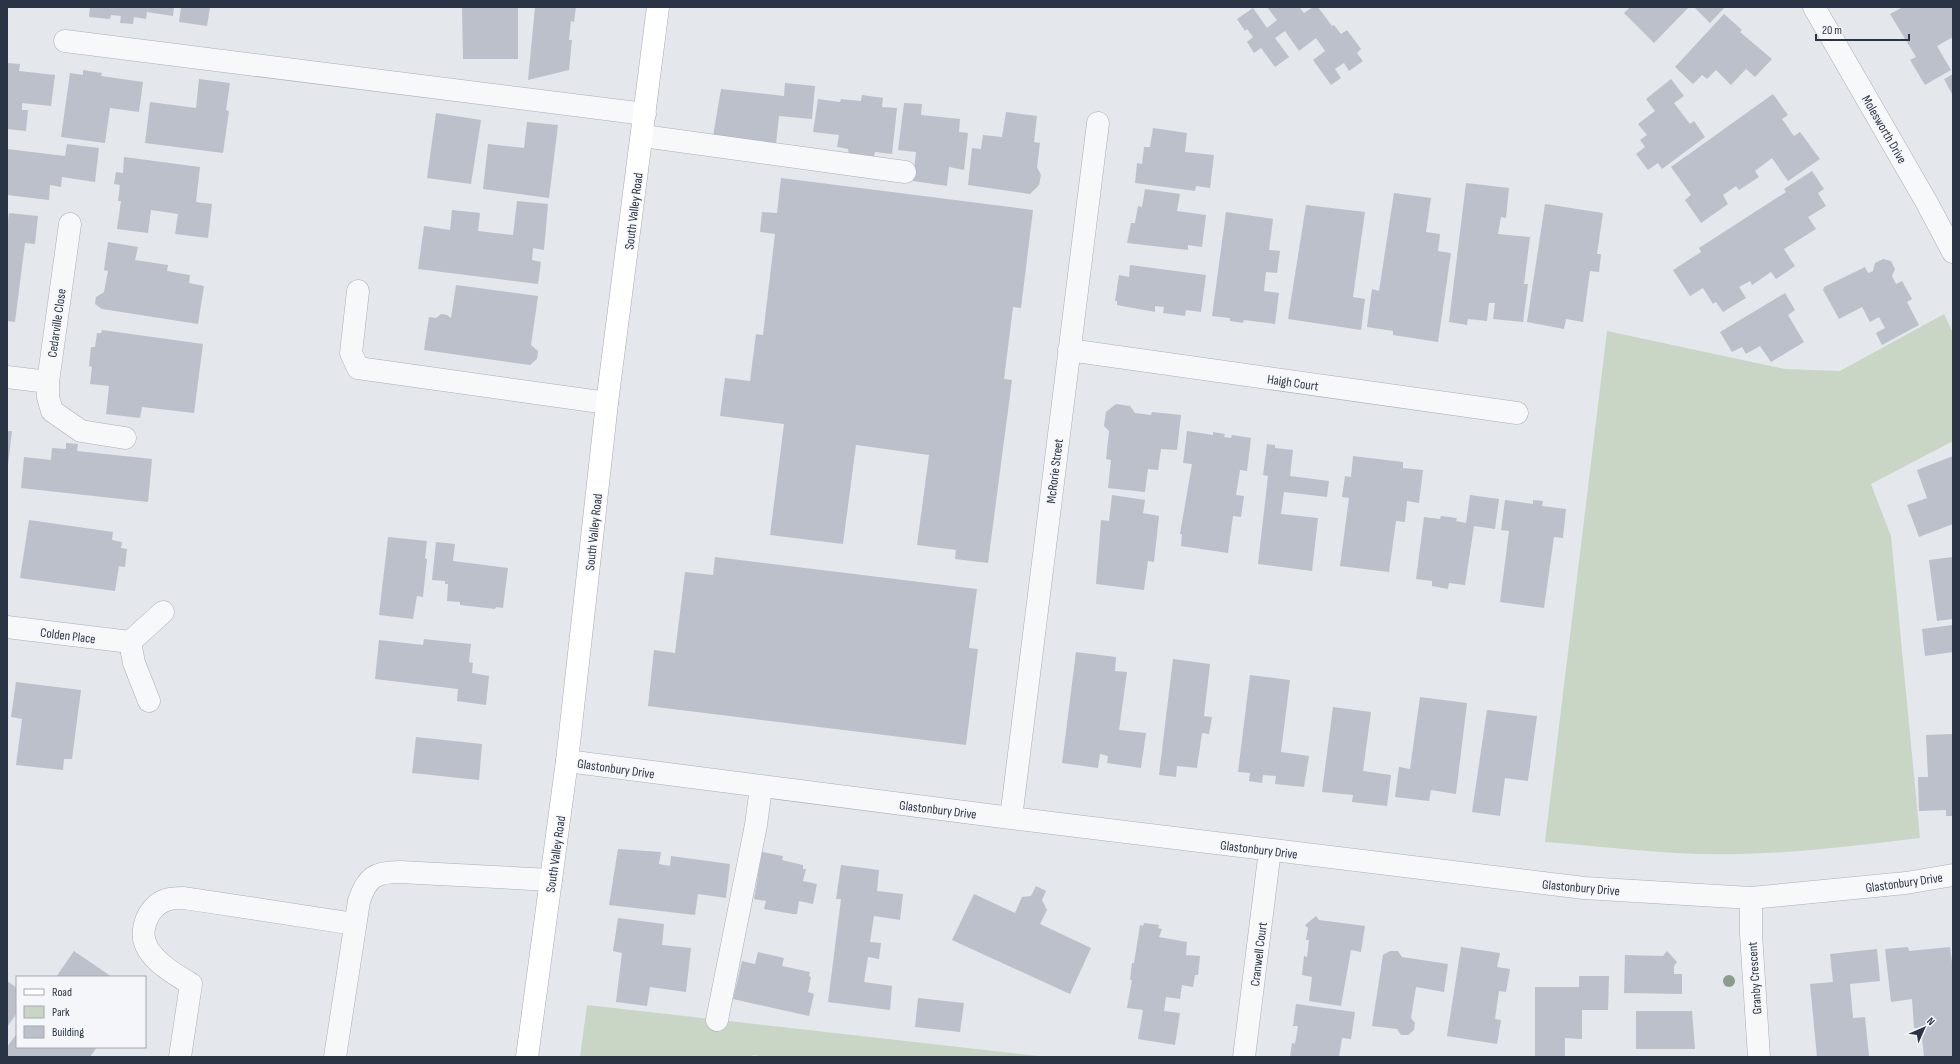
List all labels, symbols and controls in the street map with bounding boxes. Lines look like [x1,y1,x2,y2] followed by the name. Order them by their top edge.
[1816,16,1909,42] scale bar
[1822,23,1842,38] text: 20 m
[1858,92,1910,167] street label: Molesworth Drive
[621,172,647,250] street label: South Valley Road
[44,288,70,359] street label: Cedarville Close
[1266,371,1320,395] street label: Haigh Court
[1043,438,1067,504] street label: McRorie Street
[582,493,606,571] street label: South Valley Road
[39,625,96,647] street label: Colden Place
[576,756,656,782] street label: Glastonbury Drive
[898,797,978,823] street label: Glastonbury Drive
[543,815,569,893] street label: South Valley Road
[1219,837,1299,863] street label: Glastonbury Drive
[1864,870,1944,896] street label: Glastonbury Drive
[1541,877,1620,899] street label: Glastonbury Drive
[1247,921,1271,987] street label: Cranwell Court
[1744,941,1766,1015] street label: Granby Crescent
[16,976,146,1048] legend
[52,985,72,1000] text: Road
[52,1005,70,1020] text: Park
[1904,1008,1944,1048] north arrow
[1924,1015,1937,1028] text: N
[52,1025,84,1040] text: Building

